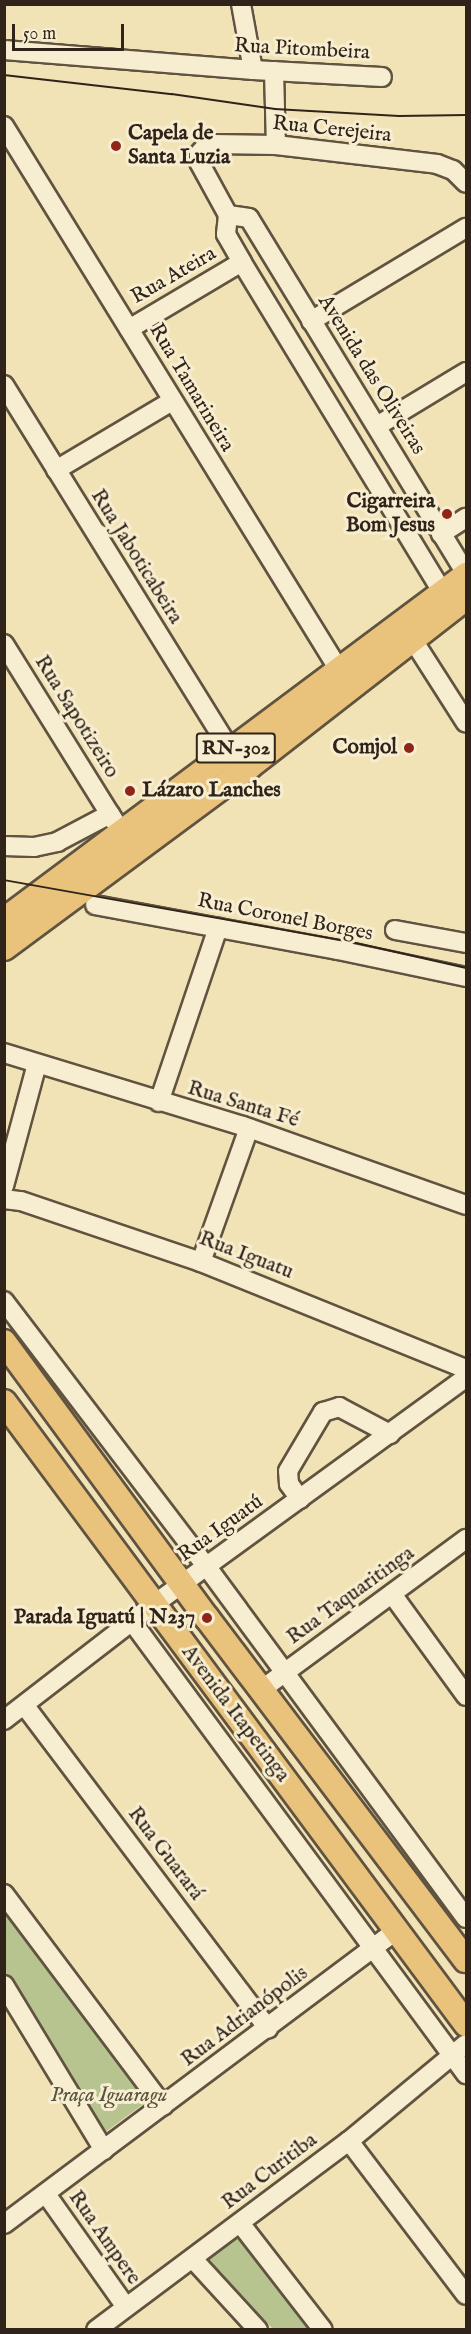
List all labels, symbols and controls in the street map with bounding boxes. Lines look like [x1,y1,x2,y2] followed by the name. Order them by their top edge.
[15,12,128,50] scale bar
[23,23,56,46] text: 50 m
[233,34,371,66] street label: Rua Pitombeira
[271,111,393,149] street label: Rua Cerejeira
[128,121,230,171] place label: Capela de Santa Luzia
[109,139,123,153] marker: Capela de Santa Luzia
[127,242,221,310] street label: Rua Ateira
[312,290,430,460] street label: Avenida das Oliveiras
[143,319,239,457] street label: Rua Tamarineira
[84,485,188,629] street label: Rua Jaboticabeira
[346,489,435,539] place label: Cigarreira Bom Jesus
[440,507,454,521] marker: Cigarreira Bom Jesus
[28,651,124,783] street label: Rua Sapotizeiro
[196,731,276,765] road number: RN-302
[333,735,397,761] place label: Comjol
[402,741,416,755] marker: Comjol
[142,778,281,804] place label: Lázaro Lanches
[123,784,137,798] marker: Lázaro Lanches
[195,889,375,947] street label: Rua Coronel Borges
[184,1076,302,1134] street label: Rua Santa Fé
[195,1227,297,1285] street label: Rua Iguatu
[174,1490,268,1568] street label: Rua Iguatú
[282,1541,420,1651] street label: Rua Taquaritinga
[14,1605,195,1631] place label: Parada Iguatú | N237
[200,1611,214,1625] marker: Parada Iguatú | N237
[175,1641,295,1787] street label: Avenida Itapetinga
[122,1802,208,1906] street label: Rua Guarará
[177,1961,313,2073] street label: Rua Adrianópolis
[51,2083,167,2109] park label: Praça Iguaragu
[217,2128,323,2216] street label: Rua Curitiba
[62,2186,146,2290] street label: Rua Ampere

